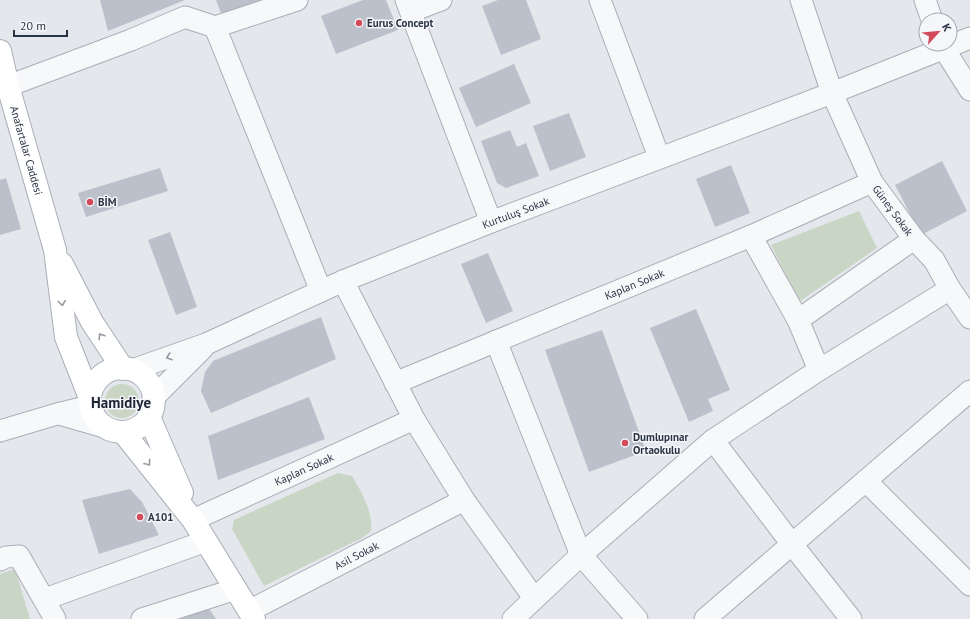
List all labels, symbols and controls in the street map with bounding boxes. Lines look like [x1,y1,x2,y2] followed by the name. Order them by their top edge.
[14,12,67,38] scale bar
[918,12,958,52] north arrow
[367,16,433,30] place label: Eurus Concept
[20,18,46,33] text: 20 m
[354,18,364,28] marker: Eurus Concept
[939,21,955,34] text: K
[7,104,46,197] street label: Anafartalar Caddesi
[870,182,917,239] street label: Güneş Sokak
[480,193,552,232] street label: Kurtuluş Sokak
[98,195,117,209] place label: BİM
[85,197,95,207] marker: BİM
[602,265,667,303] street label: Kaplan Sokak
[57,300,66,306] one-way arrow
[98,333,106,340] one-way arrow
[166,353,173,361] one-way arrow
[91,393,151,412] district label: Hamidiye
[633,430,688,457] place label: Dumlupınar Ortaokulu
[620,438,630,448] marker: Dumlupınar Ortaokulu
[272,449,336,489] street label: Kaplan Sokak
[143,458,150,465] one-way arrow
[148,510,173,524] place label: A101
[135,512,145,522] marker: A101
[332,538,382,573] street label: Asil Sokak

